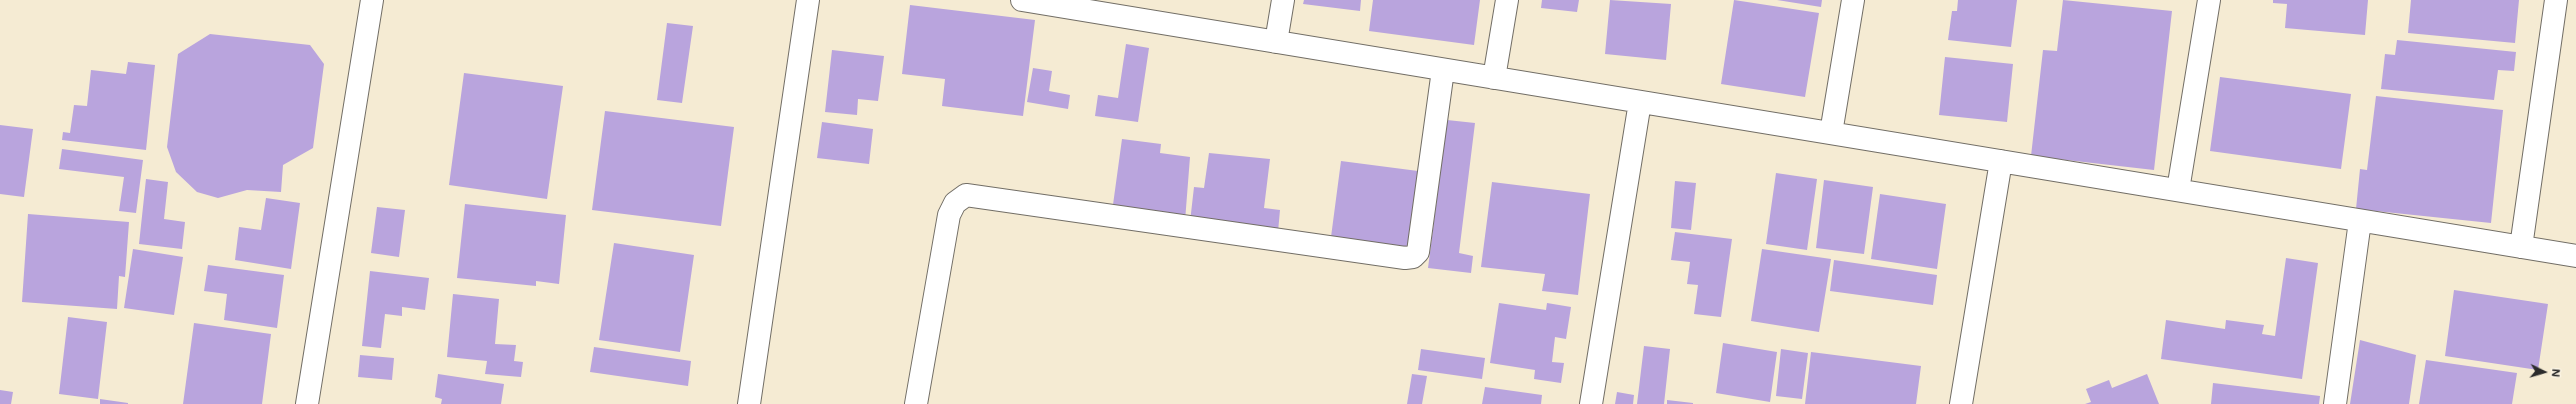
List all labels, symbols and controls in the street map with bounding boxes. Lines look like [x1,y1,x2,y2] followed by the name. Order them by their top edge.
[2524,352,2564,392] north arrow
[2549,368,2564,378] text: N

